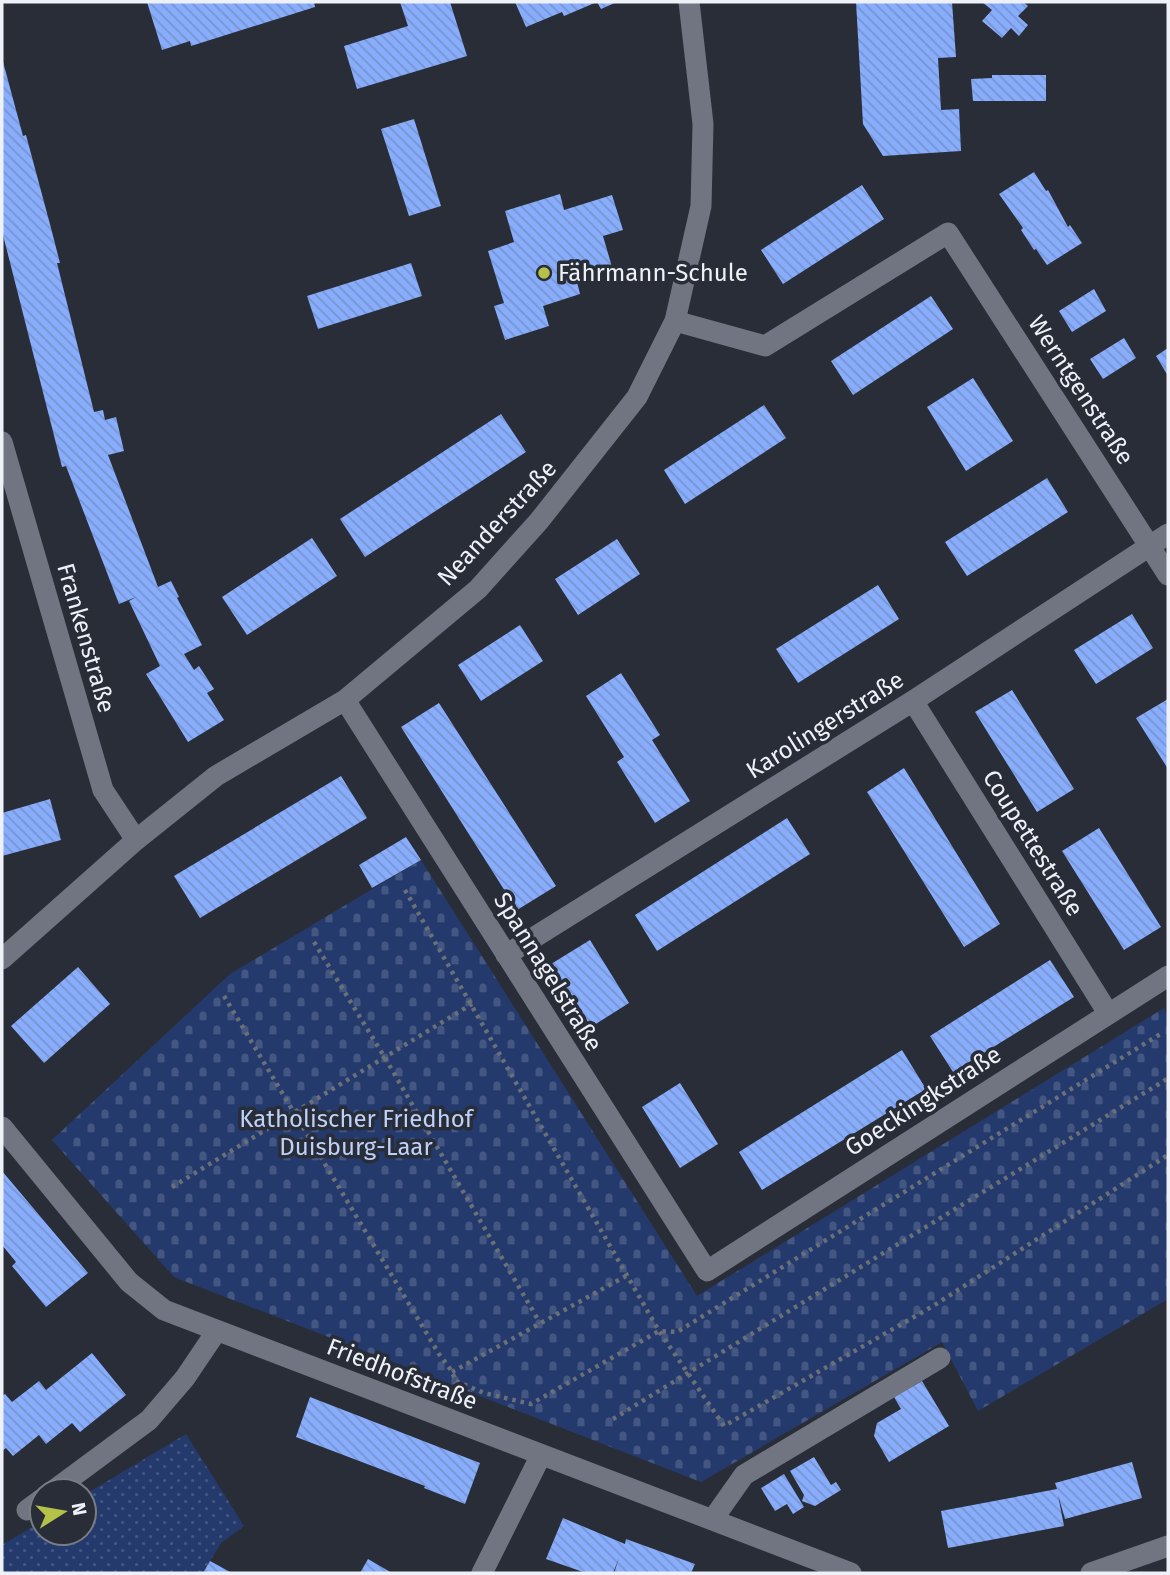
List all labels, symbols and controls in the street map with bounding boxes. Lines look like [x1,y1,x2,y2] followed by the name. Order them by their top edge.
[558,259,748,287] place label: Fährmann-Schule
[536,265,552,281] marker: Fährmann-Schule
[1022,310,1140,470] street label: Werntgenstraße
[432,454,562,592] street label: Neanderstraße
[51,560,121,716] street label: Frankenstraße
[741,665,909,785] street label: Karolingerstraße
[977,765,1089,921] street label: Coupettestraße
[488,887,608,1057] street label: Spannagelstraße
[840,1040,1006,1162] street label: Goeckingkstraße
[239,1105,475,1161] park label: Katholischer Friedhof Duisburg-Laar
[323,1332,481,1416] street label: Friedhofstraße
[28,1477,98,1547] north arrow
[67,1500,92,1517] text: N

